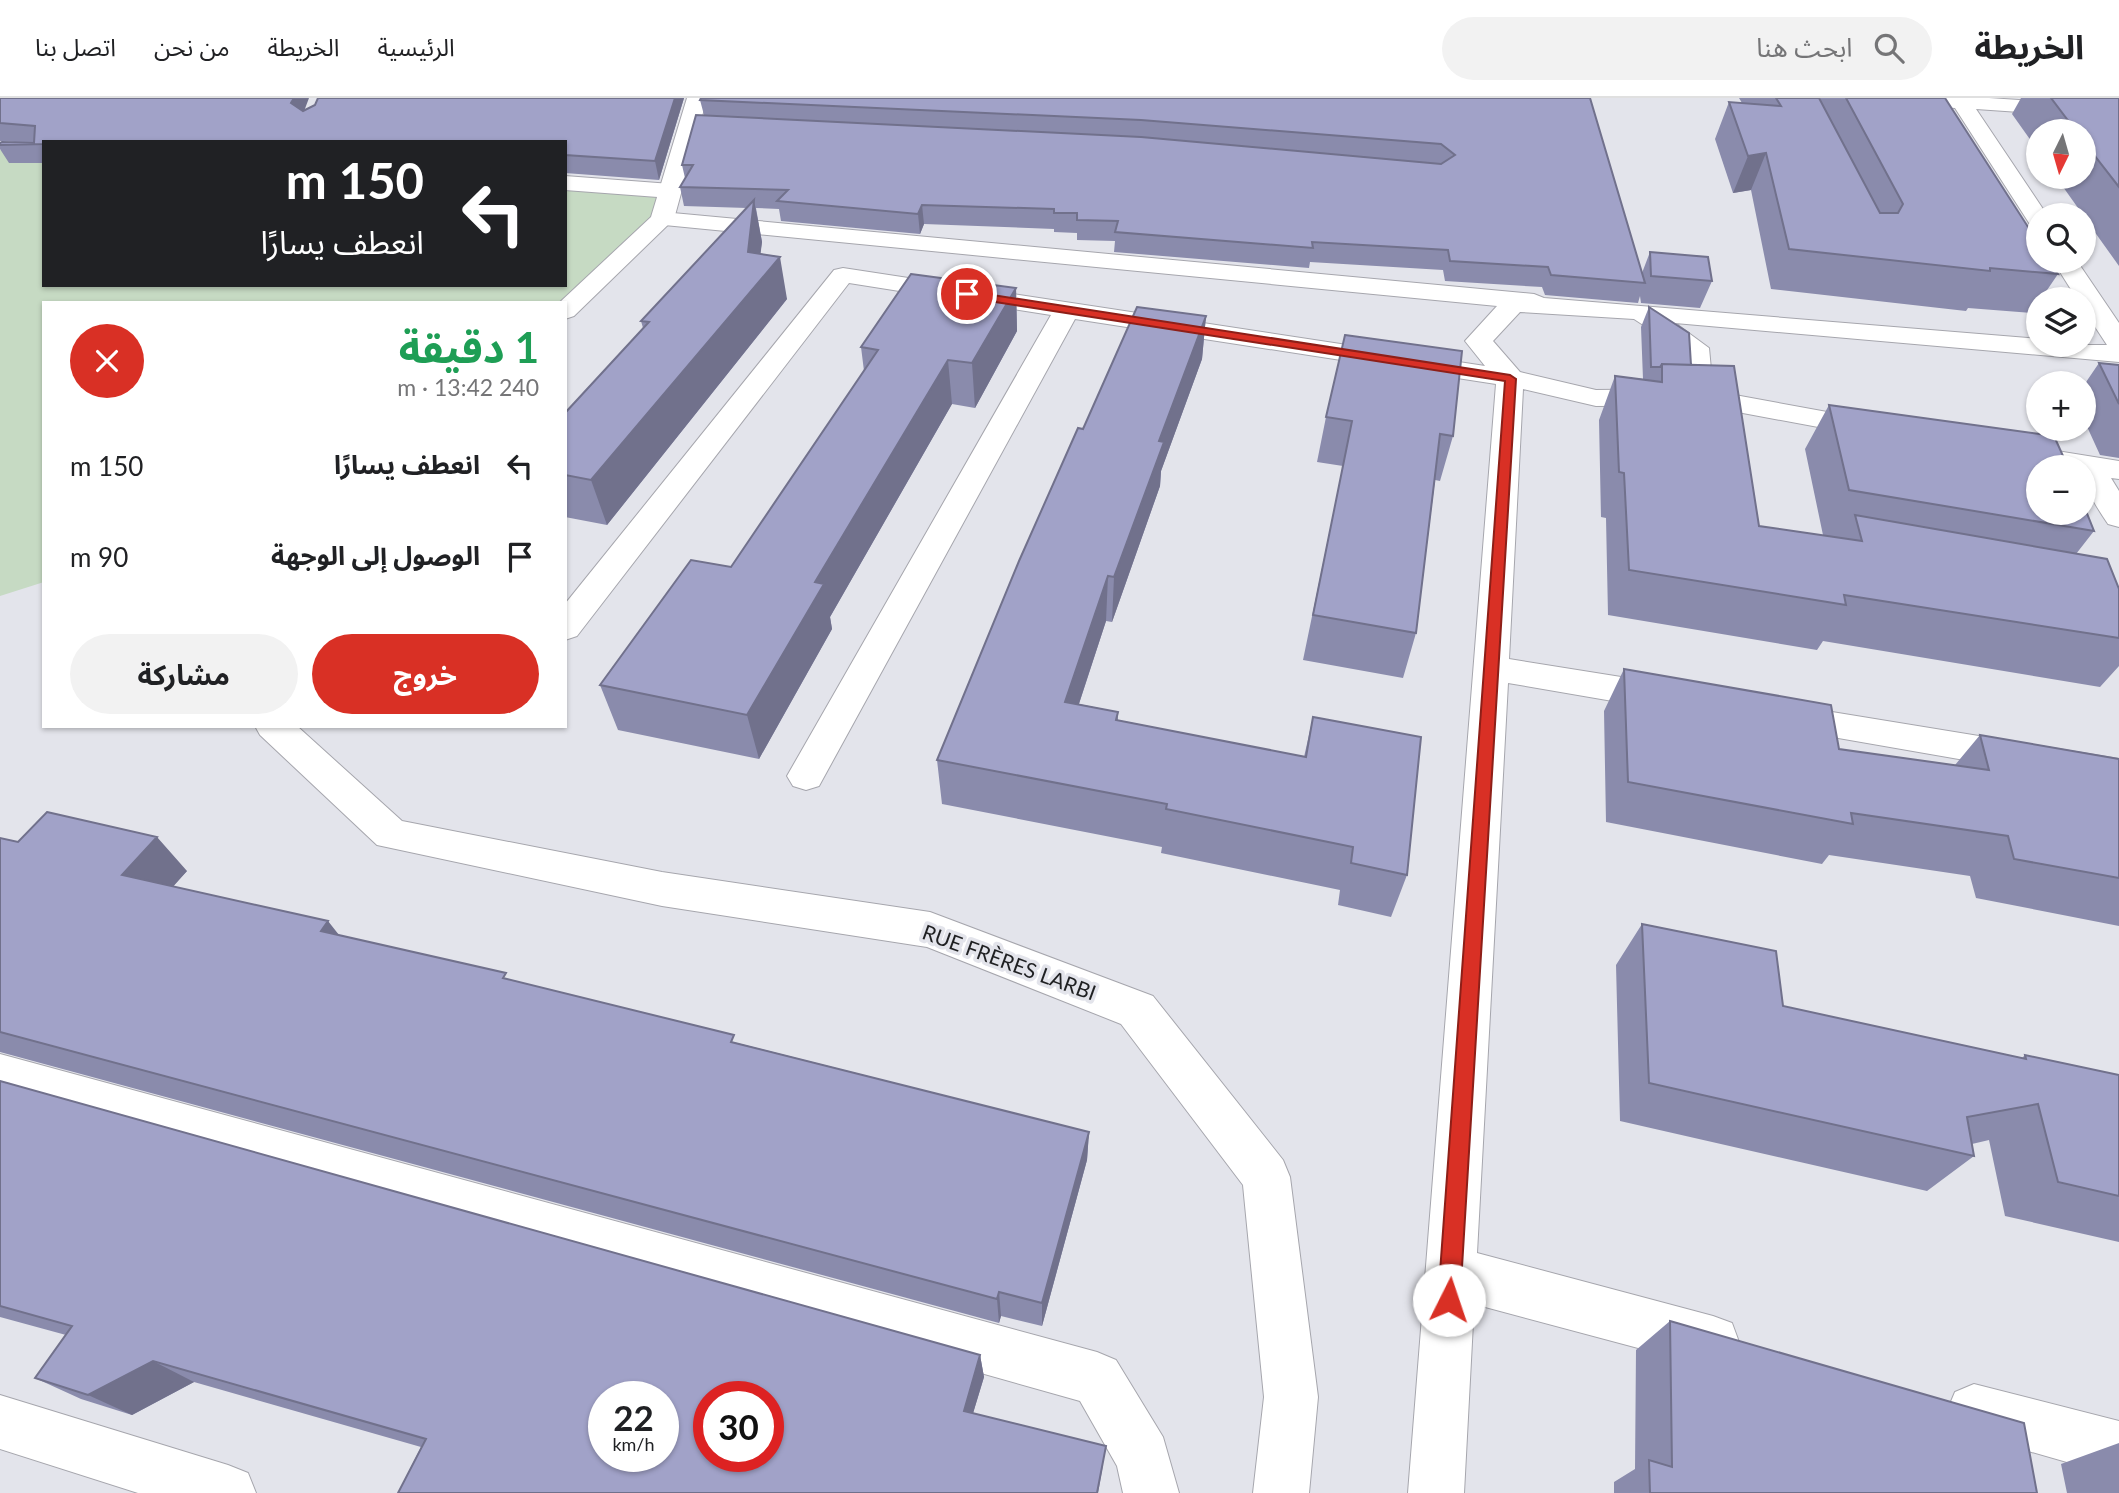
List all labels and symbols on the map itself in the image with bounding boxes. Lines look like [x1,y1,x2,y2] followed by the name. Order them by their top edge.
[2026,119,2096,189] north arrow
[937,264,997,324] pin
[919,919,1100,1005] street label: RUE FRÈRES LARBI
[1412,1263,1486,1337] position arrow
[693,1381,784,1472] speed limit sign: 30

